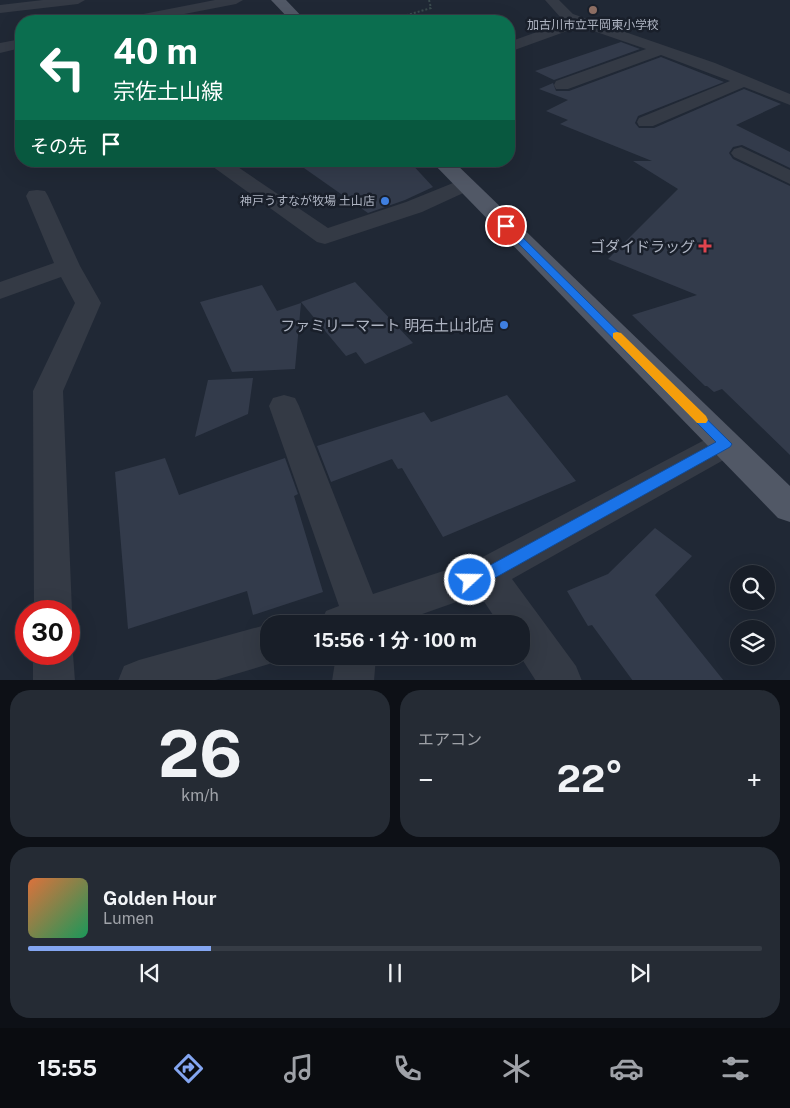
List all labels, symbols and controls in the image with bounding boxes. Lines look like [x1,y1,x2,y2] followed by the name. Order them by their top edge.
[587,4,599,16] marker: 加古川市立平岡東小学校
[527,18,659,32] place label: 加古川市立平岡東小学校
[113,31,198,72] text: 40 m
[30,35,95,100] icon: left
[113,78,223,104] text: 宗佐土山線
[97,130,125,158] icon: arrive
[30,135,87,157] text: その先
[240,194,375,208] place label: 神戸うすなが牧場 土山店
[379,195,391,207] marker: 神戸うすなが牧場 土山店
[485,205,527,247] pin
[492,212,520,240] icon: arrive
[590,238,695,255] place label: ゴダイドラッグ
[699,240,711,252] marker: ゴダイドラッグ
[280,317,494,334] place label: ファミリーマート 明石土山北店
[498,319,510,331] marker: ファミリーマート 明石土山北店
[443,553,495,605] position arrow
[730,565,775,665] map controls
[730,565,775,610] button: search
[15,600,80,665] speed limit sign: 30
[730,620,775,665] button: layers
[313,629,477,651] text: 15:56 · 1 分 · 100 m
[158,715,242,792] text: 26
[418,730,482,749] text: エアコン
[557,756,623,801] text: 22°
[418,763,434,796] text: −
[746,763,762,796] text: +
[181,786,219,805] text: km/h
[103,887,217,909] text: Golden Hour
[103,909,154,928] text: Lumen
[136,959,164,987] icon: previous
[381,959,409,987] icon: pause
[626,959,654,987] icon: next
[171,1051,206,1086] icon: directions
[281,1051,316,1086] icon: music
[390,1051,425,1086] icon: phone
[499,1051,534,1086] icon: climate
[609,1051,644,1086] icon: car
[718,1051,753,1086] icon: filters
[37,1055,97,1081] text: 15:55

